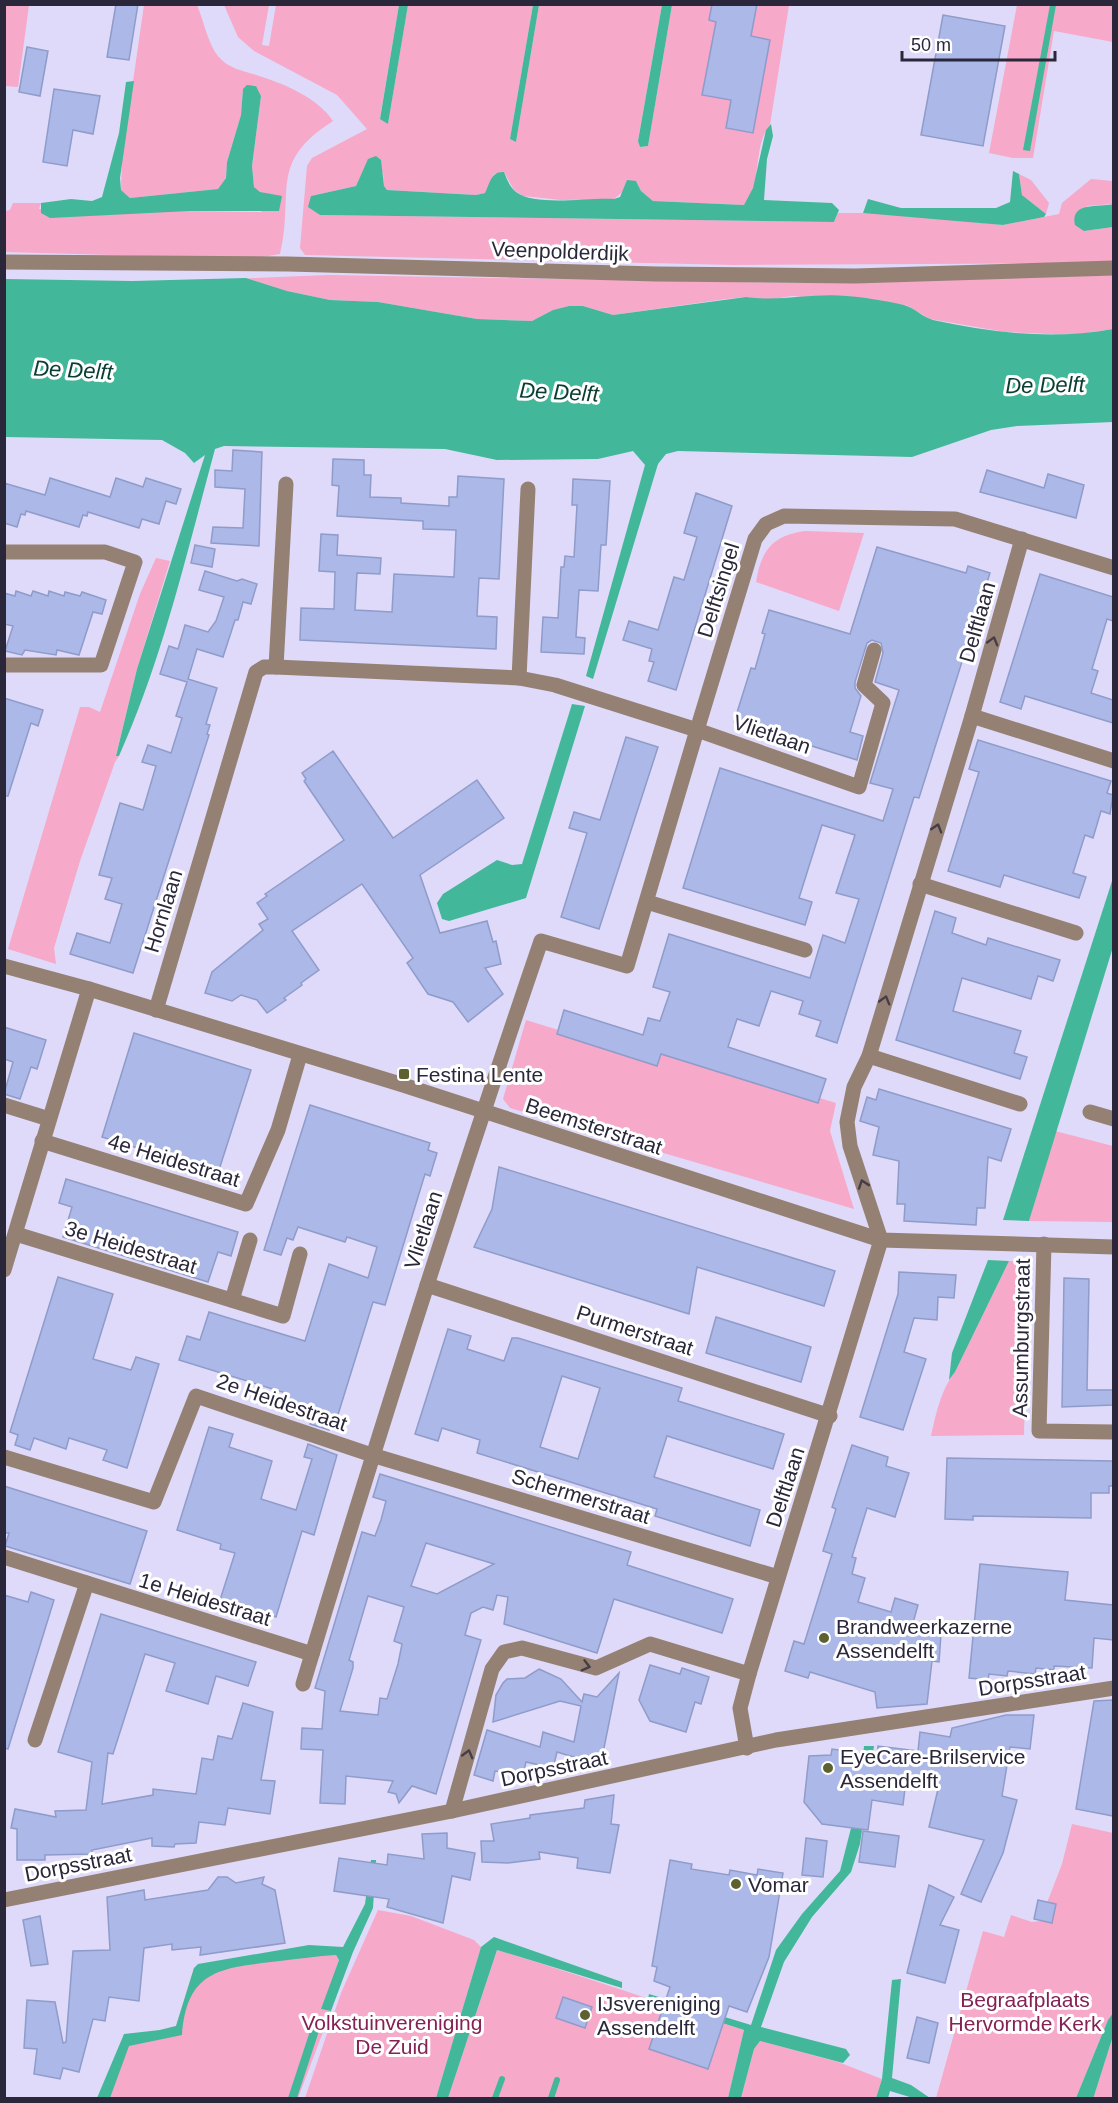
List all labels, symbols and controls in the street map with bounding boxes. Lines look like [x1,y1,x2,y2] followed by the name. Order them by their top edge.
[902,24,1055,62] scale bar
[911,35,951,55] text: 50 m
[491,237,630,265] street label: Veenpolderdijk
[33,355,114,385] water label: De Delft
[1005,372,1086,398] water label: De Delft
[519,377,600,407] water label: De Delft
[693,540,743,640] street label: Delftsingel
[955,579,999,665] street label: Delftlaan
[986,636,998,647] one-way arrow
[730,710,814,758] street label: Vlietlaan
[930,823,942,834] one-way arrow
[140,867,186,955] street label: Hornlaan
[878,995,891,1005] one-way arrow
[416,1063,543,1086] place label: Festina Lente
[397,1067,411,1081] marker: Festina Lente
[523,1093,665,1159] street label: Beemsterstraat
[105,1129,243,1191] street label: 4e Heidestraat
[857,1179,870,1190] one-way arrow
[400,1188,446,1272] street label: Vlietlaan
[62,1216,200,1278] street label: 3e Heidestraat
[1008,1258,1034,1418] street label: Assumburgstraat
[574,1300,696,1360] street label: Purmerstraat
[214,1369,350,1435] street label: 2e Heidestraat
[761,1444,809,1530] street label: Delftlaan
[509,1464,653,1528] street label: Schermerstraat
[136,1568,274,1630] street label: 1e Heidestraat
[836,1615,1012,1662] place label: Brandweerkazerne Assendelft
[817,1631,831,1645] marker: Brandweerkazerne Assendelft
[581,1658,591,1671] one-way arrow
[977,1660,1088,1700] street label: Dorpsstraat
[499,1745,610,1791] street label: Dorpsstraat
[840,1745,1026,1792] place label: EyeCare-Brilservice Assendelft
[461,1750,473,1760] one-way arrow
[821,1761,835,1775] marker: EyeCare-Brilservice Assendelft
[23,1842,134,1886] street label: Dorpsstraat
[748,1873,809,1896] place label: Vomar
[729,1877,743,1891] marker: Vomar
[949,1988,1102,2035] park label: Begraafplaats Hervormde Kerk
[597,1992,721,2039] place label: IJsvereniging Assendelft
[578,2008,592,2022] marker: IJsvereniging Assendelft
[302,2011,482,2058] park label: Volkstuinvereniging De Zuid

